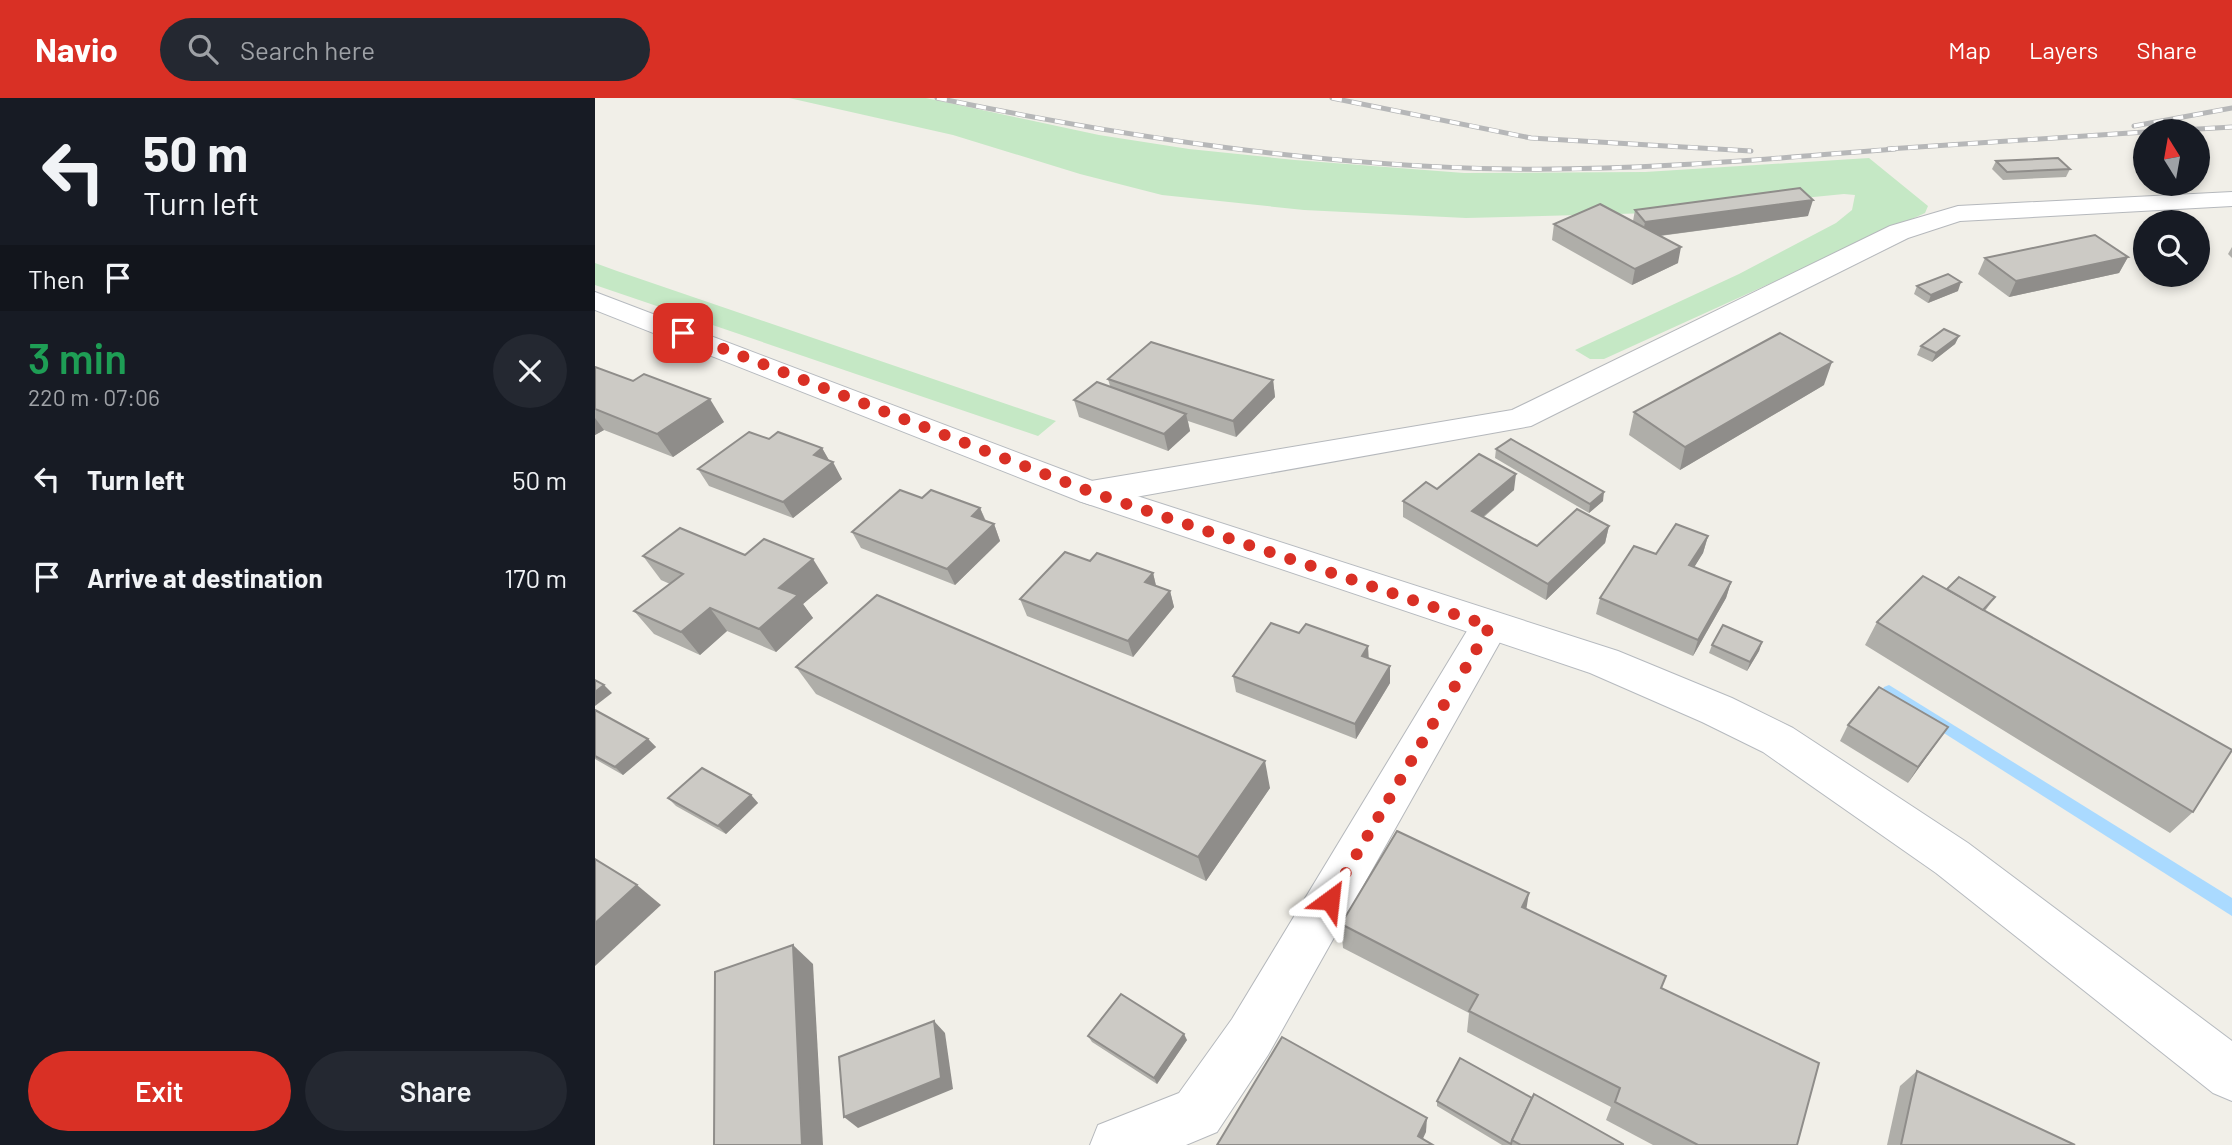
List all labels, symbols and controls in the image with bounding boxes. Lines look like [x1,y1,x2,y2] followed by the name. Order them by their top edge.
[160,18,650,81] search box
[35,29,118,69] text: Navio
[184,30,222,68] icon: search
[240,34,375,65] text: Search here
[1948,35,1991,64] text: Map
[2029,35,2098,64] text: Layers
[2136,35,2197,64] text: Share
[2133,119,2210,196] north arrow
[2133,119,2210,287] map controls
[143,123,248,182] text: 50 m
[28,126,119,217] icon: left
[143,183,260,221] text: Turn left
[2133,210,2210,287] button: search
[99,259,137,297] icon: arrive
[28,263,85,294] text: Then
[653,303,713,363] pin
[664,314,702,352] icon: arrive
[28,332,127,382] text: 3 min
[493,334,567,408] button: close
[28,383,160,411] text: 220 m · 07:06
[28,460,66,498] icon: left
[87,464,185,495] text: Turn left
[512,464,567,495] text: 50 m
[28,558,66,596] icon: arrive
[87,562,323,593] text: Arrive at destination
[504,562,567,593] text: 170 m
[1293,863,1367,937] position arrow
[28,1051,291,1131] button: Exit
[305,1051,567,1131] button: Share

